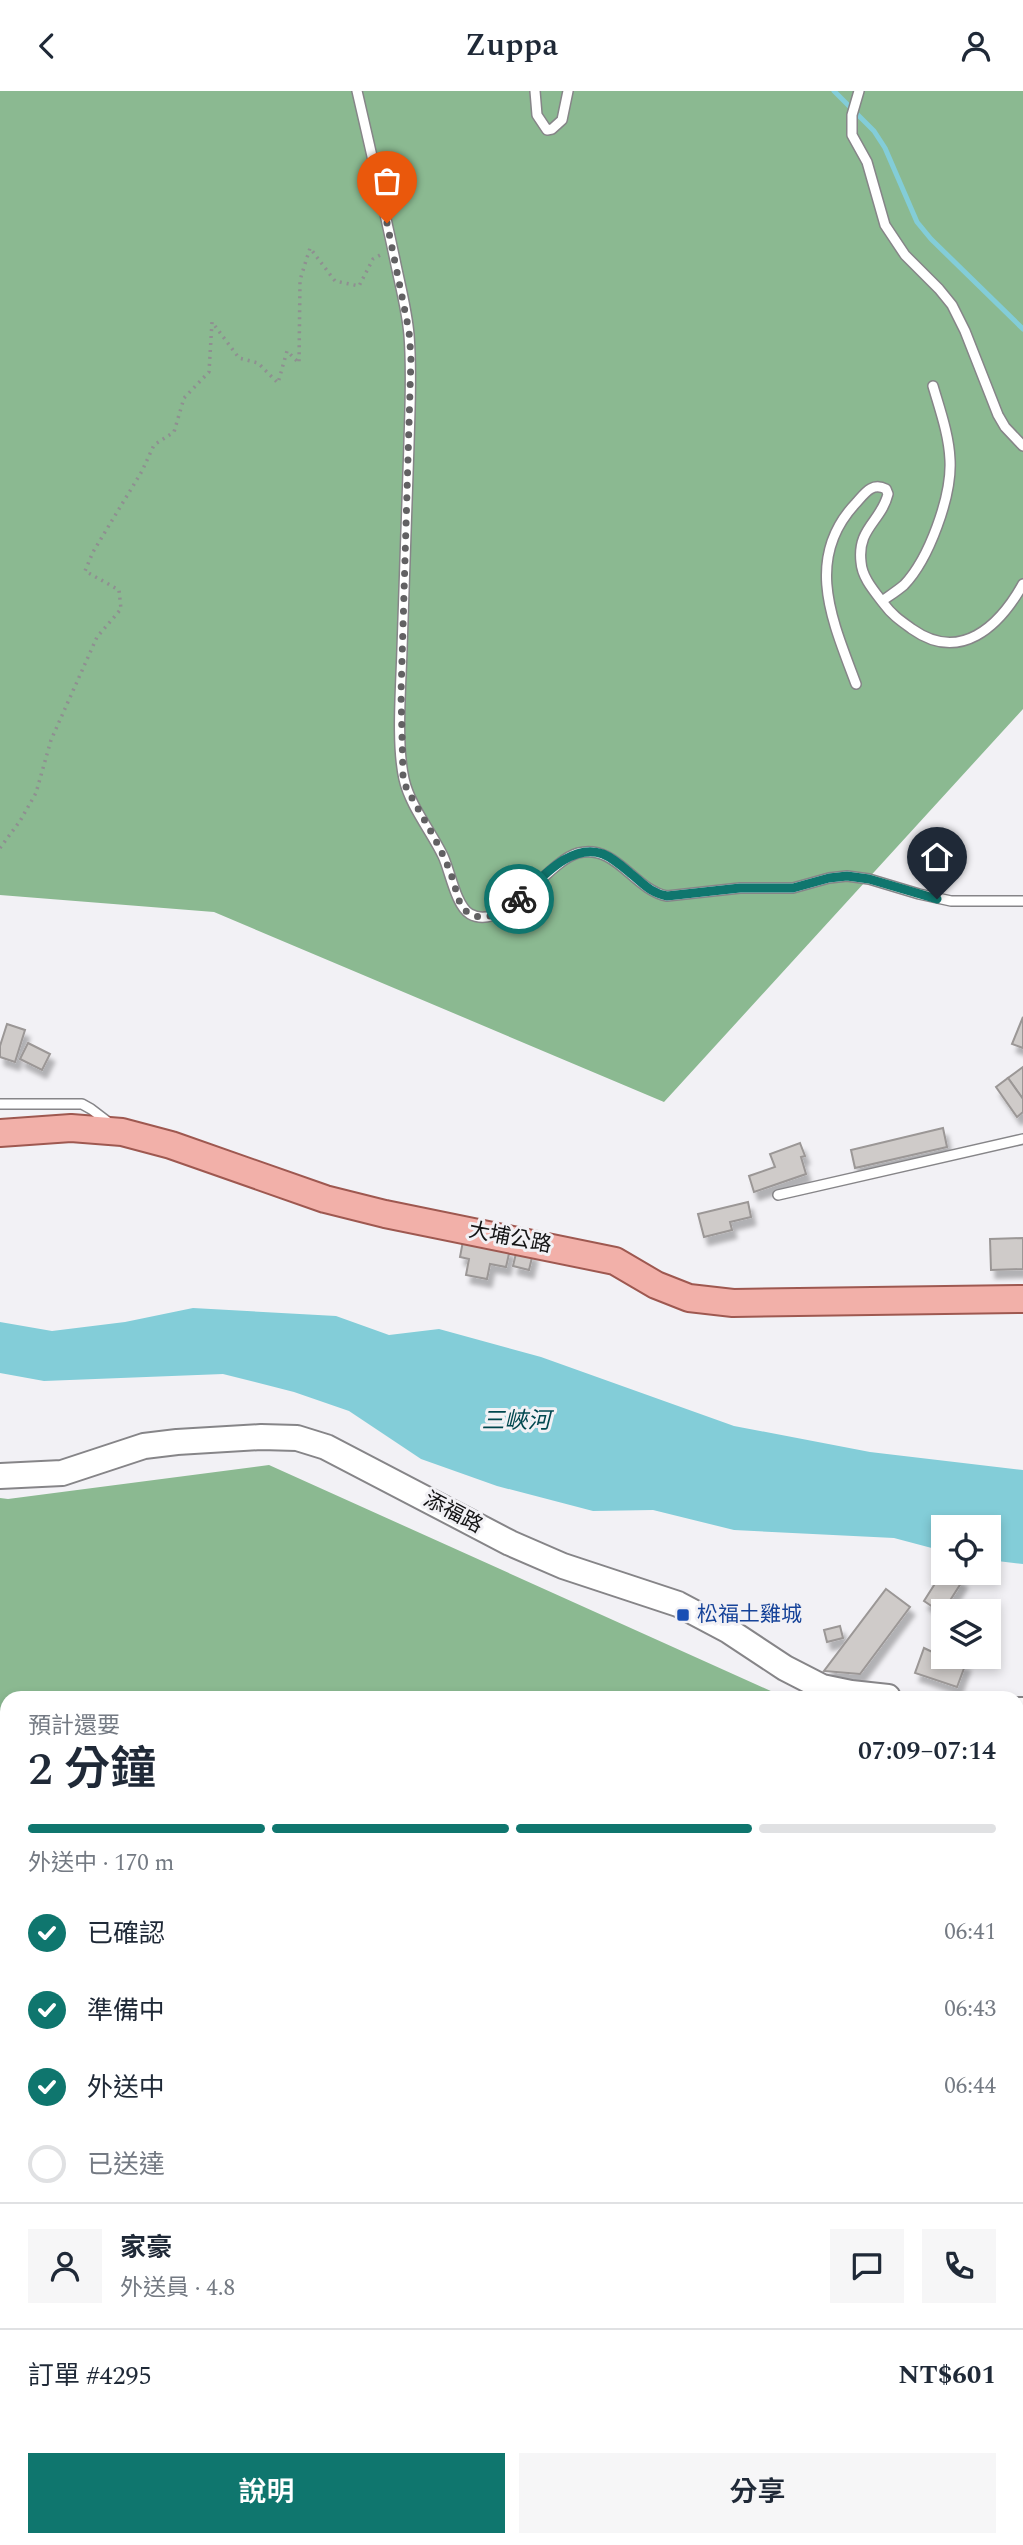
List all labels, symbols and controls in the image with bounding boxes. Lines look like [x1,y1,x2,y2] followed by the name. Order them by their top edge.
[465,21,558,70] text: Zuppa
[28,27,66,65] icon: back
[957,27,995,65] icon: person
[357,151,417,223] pin
[368,162,406,200] icon: bag
[907,827,967,899] pin
[918,838,956,876] icon: home
[484,864,554,934] courier
[500,880,538,918] icon: bike
[466,1214,554,1262] street label: 大埔公路
[482,1404,555,1439] water label: 三峽河
[418,1484,488,1542] street label: 添福路
[931,1515,1001,1669] map controls
[931,1515,1001,1585] button: locate
[697,1599,802,1631] place label: 松福土雞城
[931,1599,1001,1669] button: layers
[675,1607,691,1623] marker: 松福土雞城
[28,1709,120,1744] text: 預計還要
[858,1731,996,1771] text: 07:09–07:14
[28,1735,156,1805] text: 2 分鐘
[28,1846,174,1881] text: 外送中 · 170 m
[28,1914,66,1952] icon: check
[87,1914,165,1954] text: 已確認
[944,1915,996,1950] text: 06:41
[28,1991,66,2029] icon: check
[87,1991,165,2031] text: 準備中
[944,1992,996,2027] text: 06:43
[28,2068,66,2106] icon: check
[87,2068,165,2108] text: 外送中
[944,2069,996,2104] text: 06:44
[87,2145,165,2185] text: 已送達
[120,2228,172,2268] text: 家豪
[28,2229,102,2303] button: person
[830,2229,904,2303] button: chat
[922,2229,996,2303] button: phone
[120,2271,235,2306] text: 外送員 · 4.8
[898,2355,996,2395] text: NT$601
[28,2356,152,2396] text: 訂單 #4295
[28,2453,505,2533] button: 說明
[519,2453,996,2533] button: 分享

